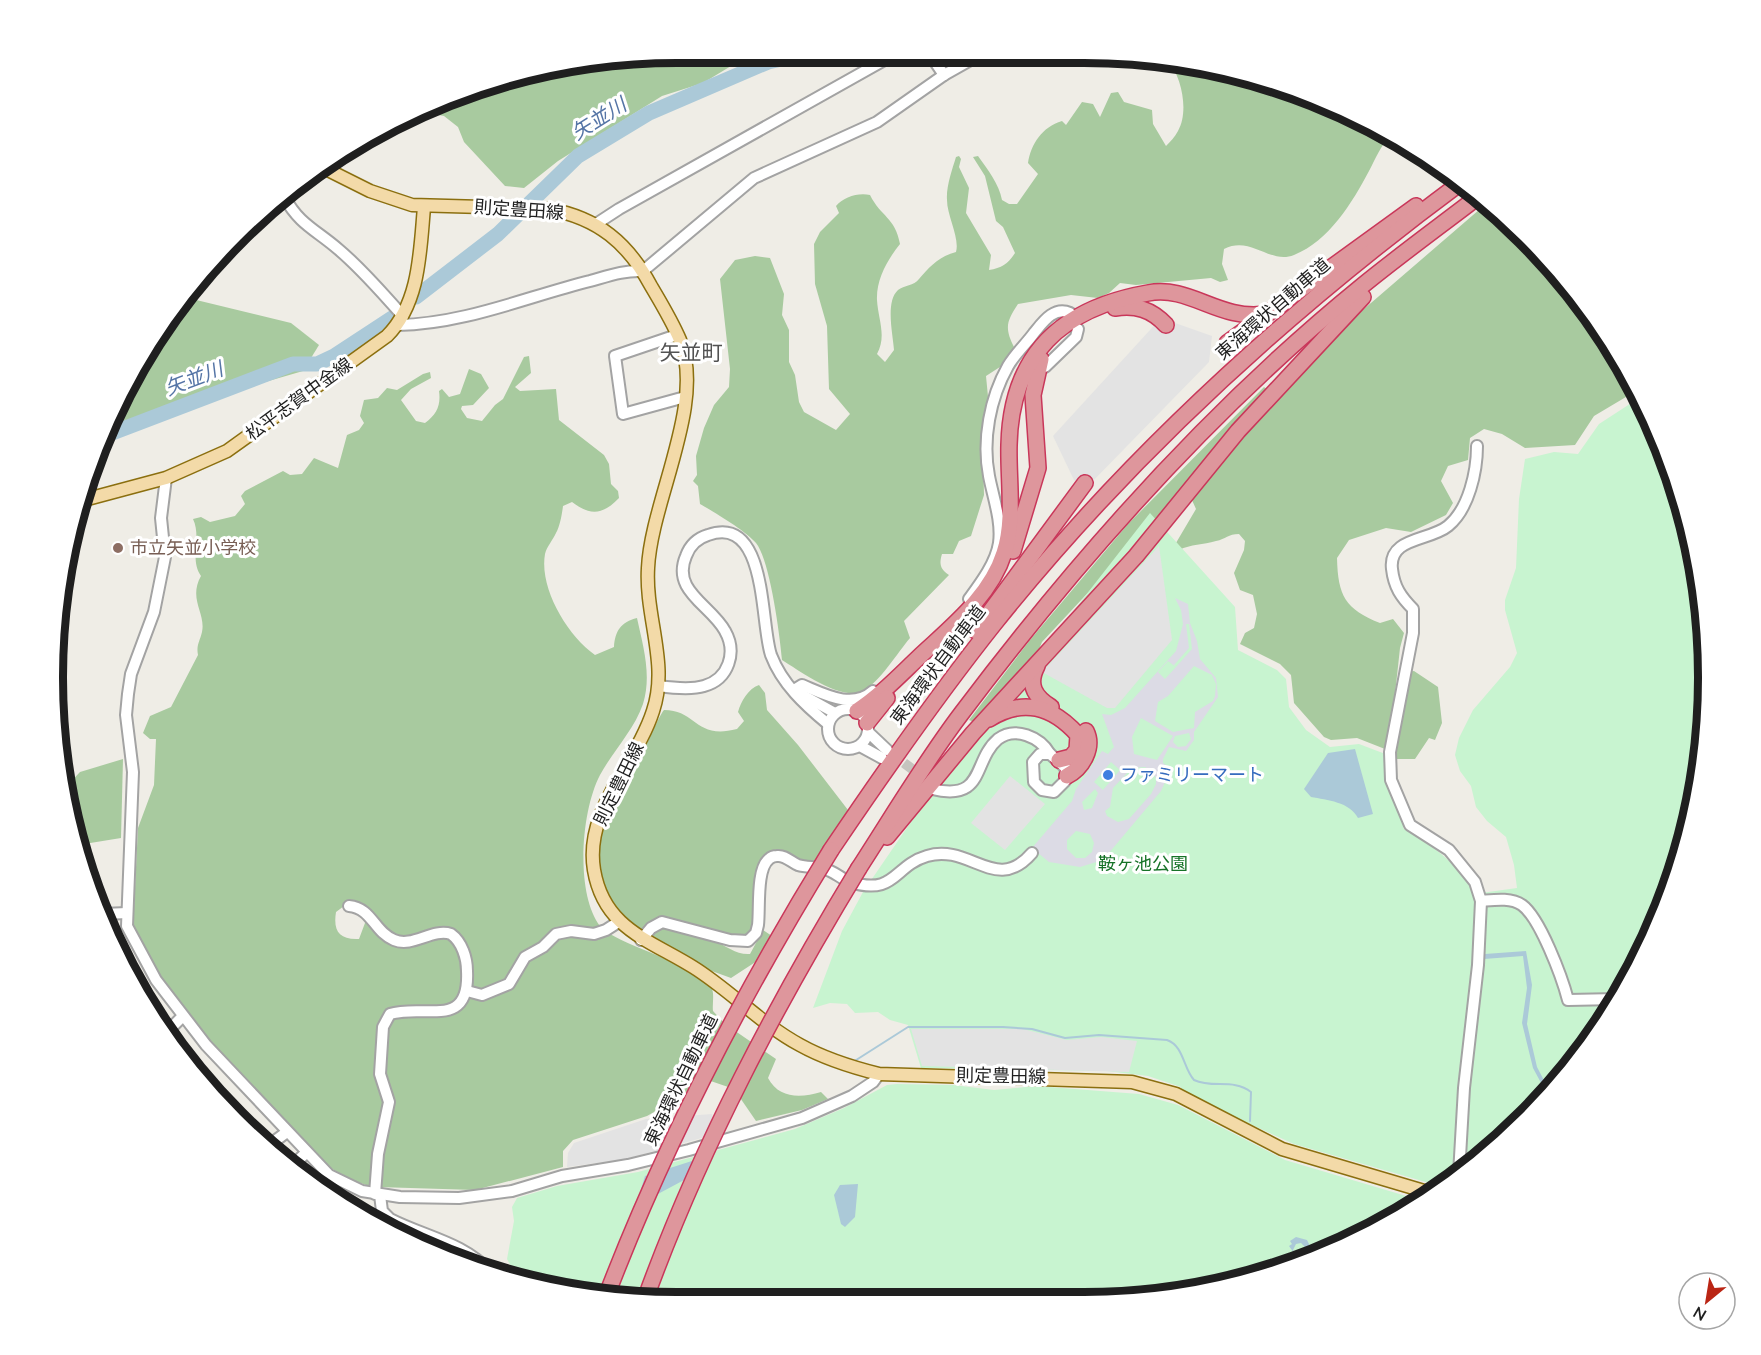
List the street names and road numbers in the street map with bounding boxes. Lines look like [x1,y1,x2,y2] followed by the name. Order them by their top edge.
[473,195,565,225] street label: 則定豊田線
[1211,253,1335,365] street label: 東海環状自動車道
[241,352,357,446] street label: 松平志賀中金線
[885,600,991,730] street label: 東海環状自動車道
[588,738,650,830] street label: 則定豊田線
[639,1010,723,1150] street label: 東海環状自動車道
[956,1063,1046,1089] street label: 則定豊田線

